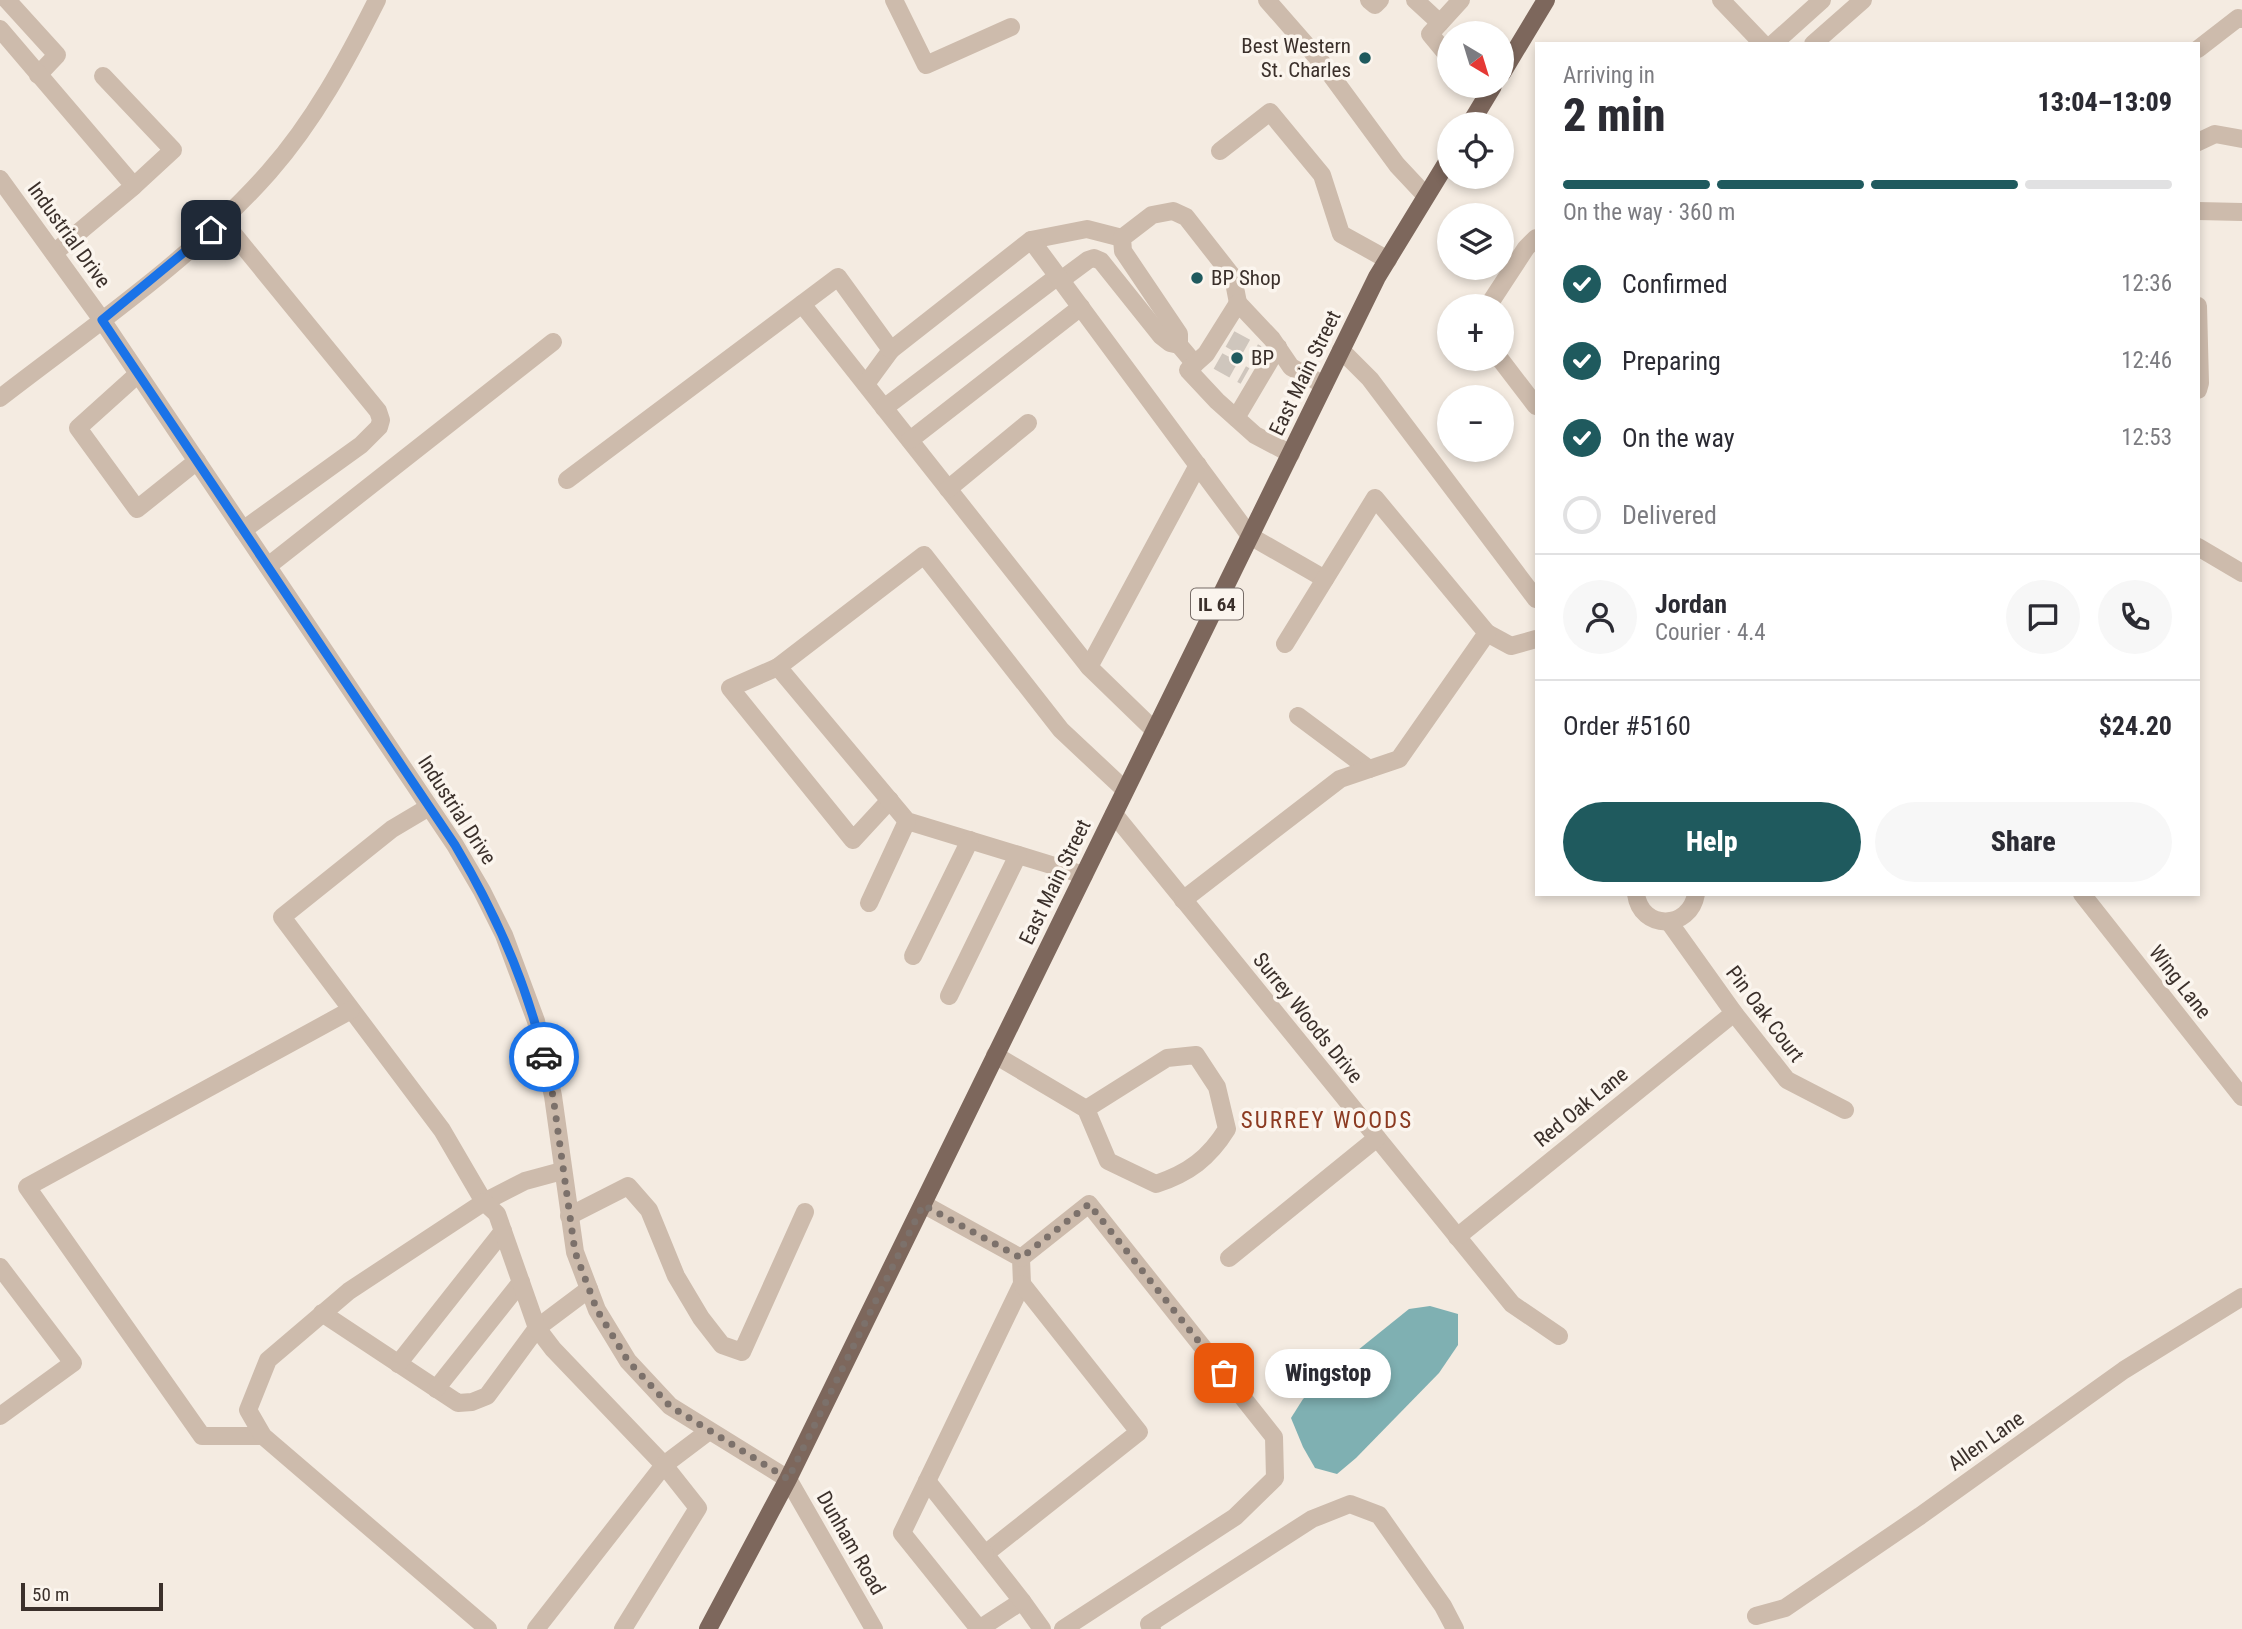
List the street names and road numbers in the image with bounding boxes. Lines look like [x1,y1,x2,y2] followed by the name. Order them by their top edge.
[23,178,115,293] street label: Industrial Drive
[1264,307,1346,439] street label: East Main Street
[1191,589,1243,620] road number: IL 64
[413,751,501,869] street label: Industrial Drive
[1014,816,1096,948] street label: East Main Street
[2144,941,2216,1023] street label: Wing Lane
[1248,948,1368,1088] street label: Surrey Woods Drive
[1721,961,1809,1067] street label: Pin Oak Court
[1529,1062,1633,1152] street label: Red Oak Lane
[1944,1406,2028,1476] street label: Allen Lane
[812,1487,890,1599] street label: Dunham Road

